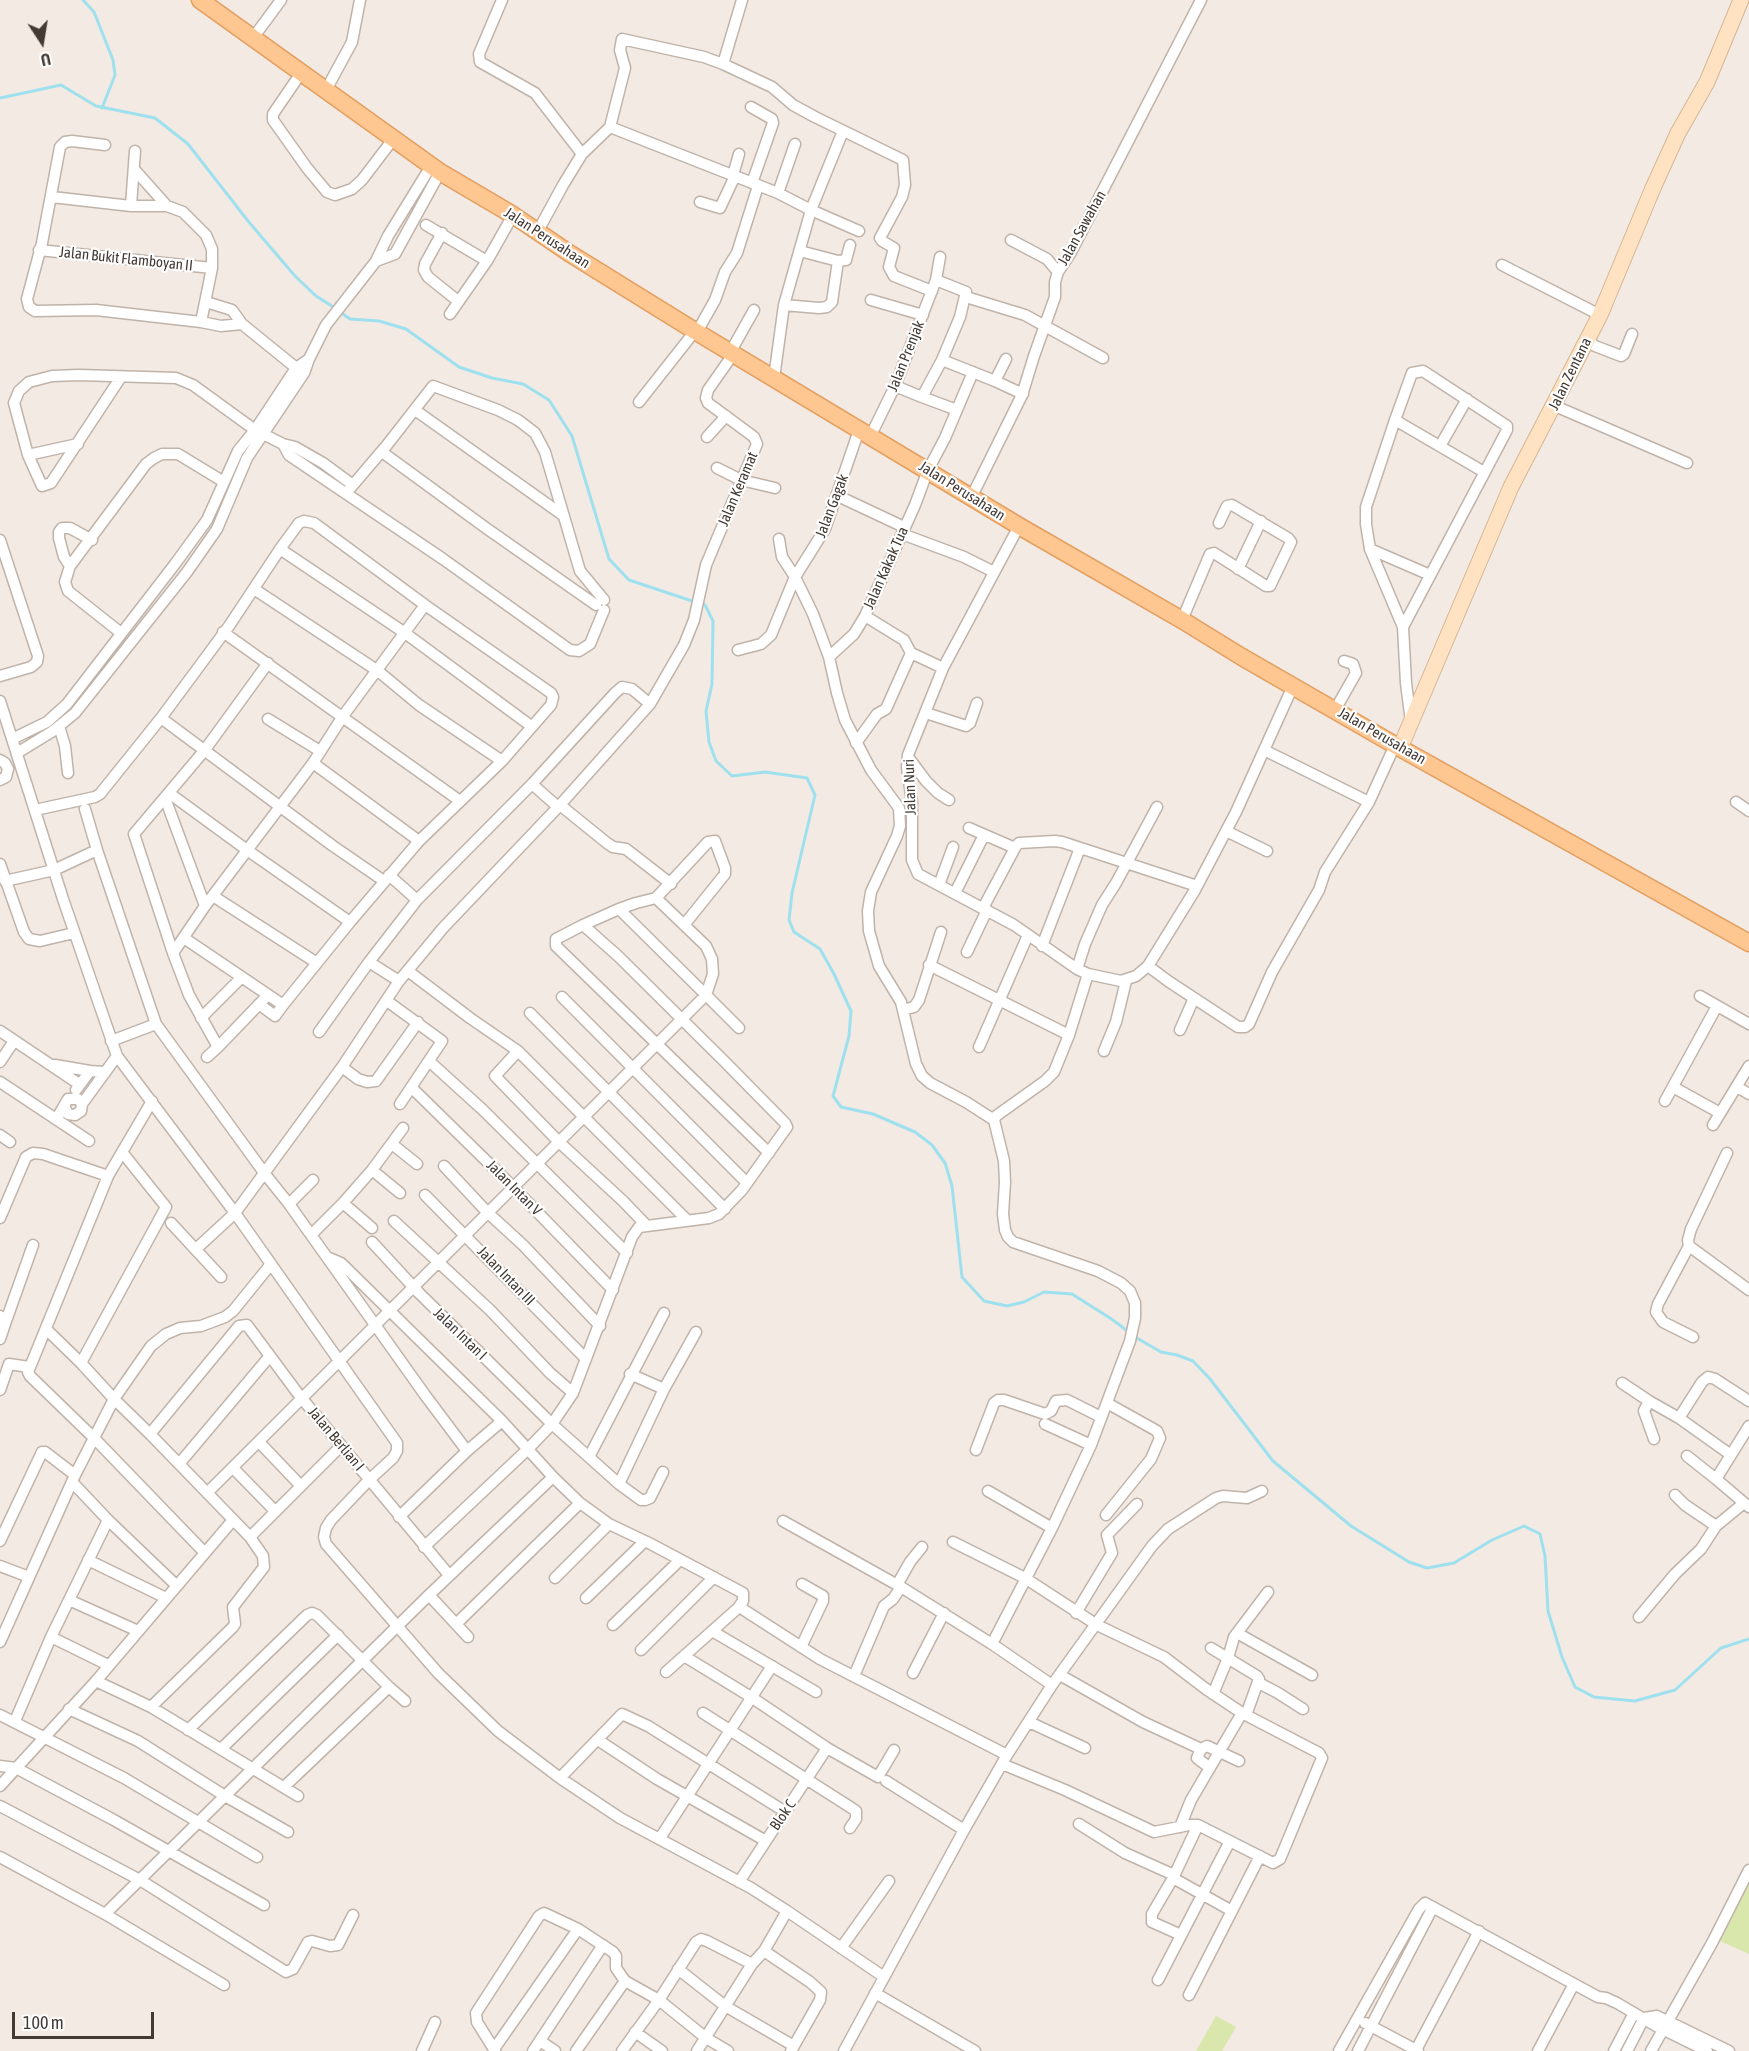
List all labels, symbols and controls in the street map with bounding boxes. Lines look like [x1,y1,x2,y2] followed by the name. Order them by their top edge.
[12,12,72,72] north arrow
[39,50,52,69] text: U
[1054,187,1110,269] street label: Jalan Sawahan
[501,204,593,272] street label: Jalan Perusahaan
[58,243,194,275] street label: Jalan Bukit Flamboyan II
[884,318,928,394] street label: Jalan Prenjak
[1545,335,1595,413] street label: Jalan Zentana
[714,449,762,529] street label: Jalan Keramat
[915,457,1009,525] street label: Jalan Perusahaan
[812,472,852,540] street label: Jalan Gagak
[860,524,912,612] street label: Jalan Kakak Tua
[1335,704,1429,768] street label: Jalan Perusahaan
[900,759,920,815] street label: Jalan Nuri
[482,1156,546,1220] street label: Jalan Intan V
[473,1243,539,1309] street label: Jalan Intan III
[429,1304,491,1364] street label: Jalan Intan I
[304,1403,368,1475] street label: Jalan Berlian I
[766,1796,800,1834] street label: Blok C
[15,2000,158,2038] scale bar
[23,2012,64,2033] text: 100 m

